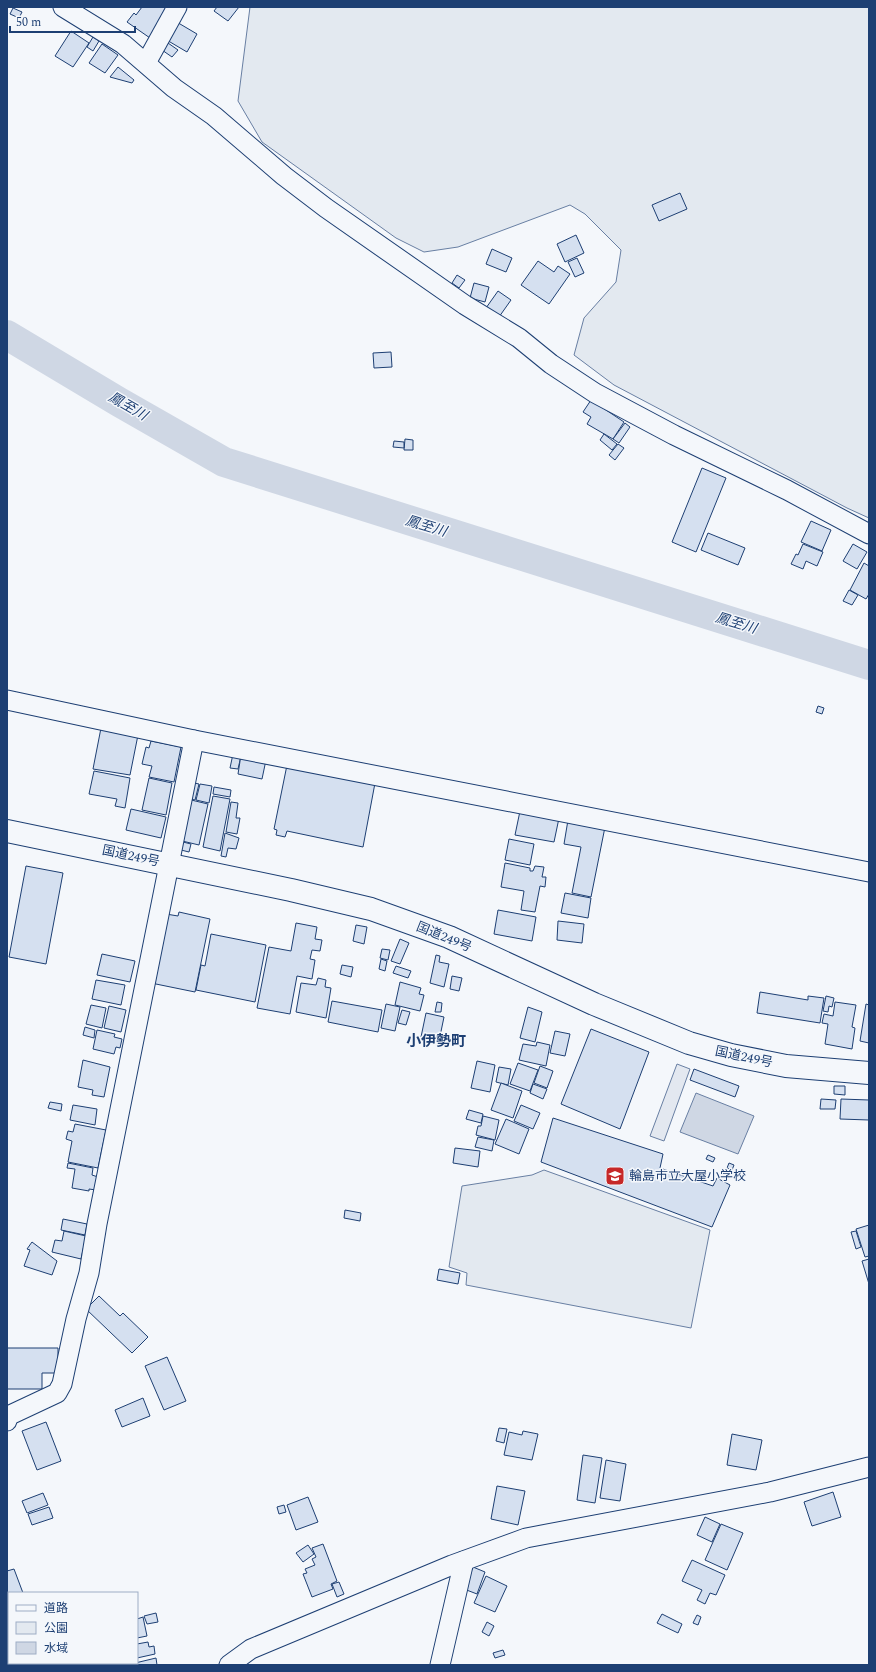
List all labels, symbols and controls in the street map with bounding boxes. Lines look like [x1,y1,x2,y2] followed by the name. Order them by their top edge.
[10,8,135,34] scale bar
[16,13,41,32] text: 50 m
[105,386,153,427] water label: 鳳至川
[403,510,451,543] water label: 鳳至川
[713,607,761,640] water label: 鳳至川
[100,840,162,872] street label: 国道249号
[413,917,475,957] street label: 国道249号
[406,1030,466,1053] district label: 小伊勢町
[713,1041,775,1073] street label: 国道249号
[604,1165,626,1187] school or university icon: 輪島市立大屋小学校
[629,1166,746,1186] place label: 輪島市立大屋小学校
[8,1592,138,1664] legend
[44,1599,68,1618] text: 道路
[44,1619,68,1638] text: 公園
[44,1639,68,1658] text: 水域

